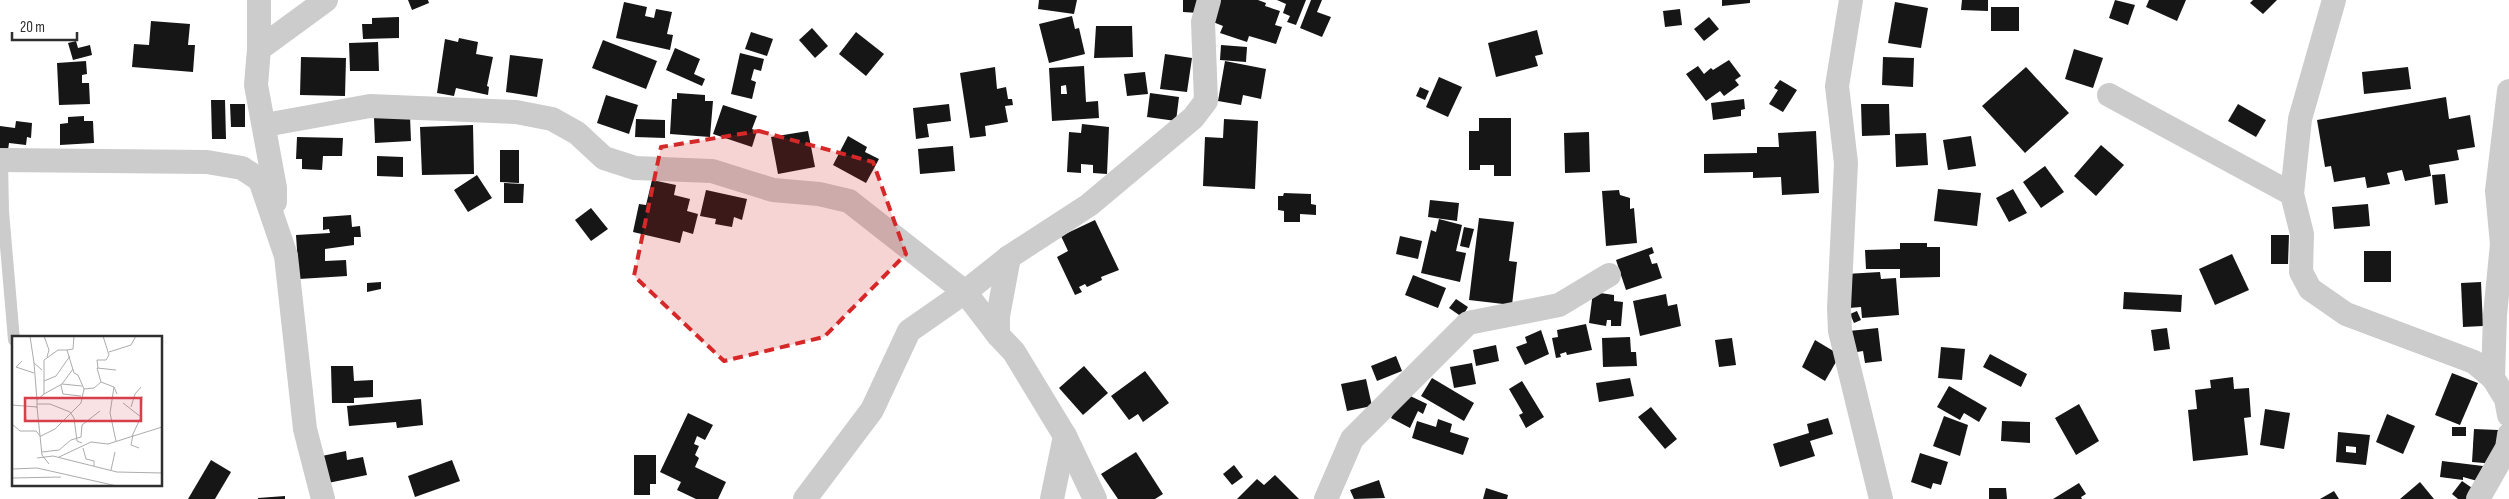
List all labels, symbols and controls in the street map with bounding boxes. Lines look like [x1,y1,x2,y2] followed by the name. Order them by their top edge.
[12,10,78,42] scale bar
[20,18,45,37] text: 20 m
[12,336,162,486] inset map

